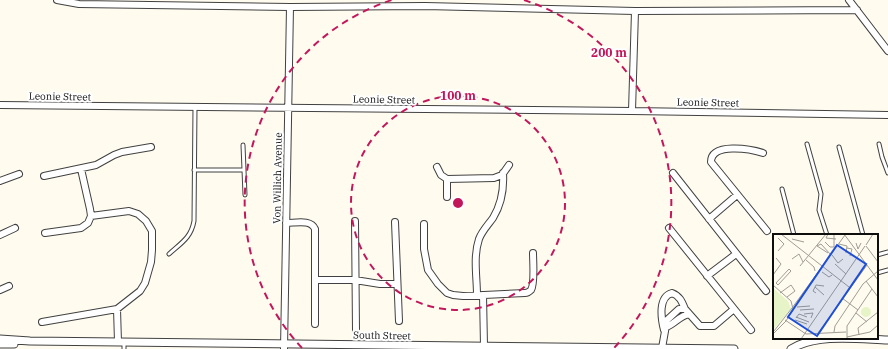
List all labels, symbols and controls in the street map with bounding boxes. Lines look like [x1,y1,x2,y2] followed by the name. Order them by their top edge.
[591,45,627,60] text: 200 m
[440,88,476,103] text: 100 m
[29,89,92,104] street label: Leonie Street
[353,92,416,107] street label: Leonie Street
[677,95,740,110] street label: Leonie Street
[270,132,285,224] street label: Von Willich Avenue
[451,196,465,210] centre of rings
[773,234,878,339] inset map
[353,328,412,343] street label: South Street

